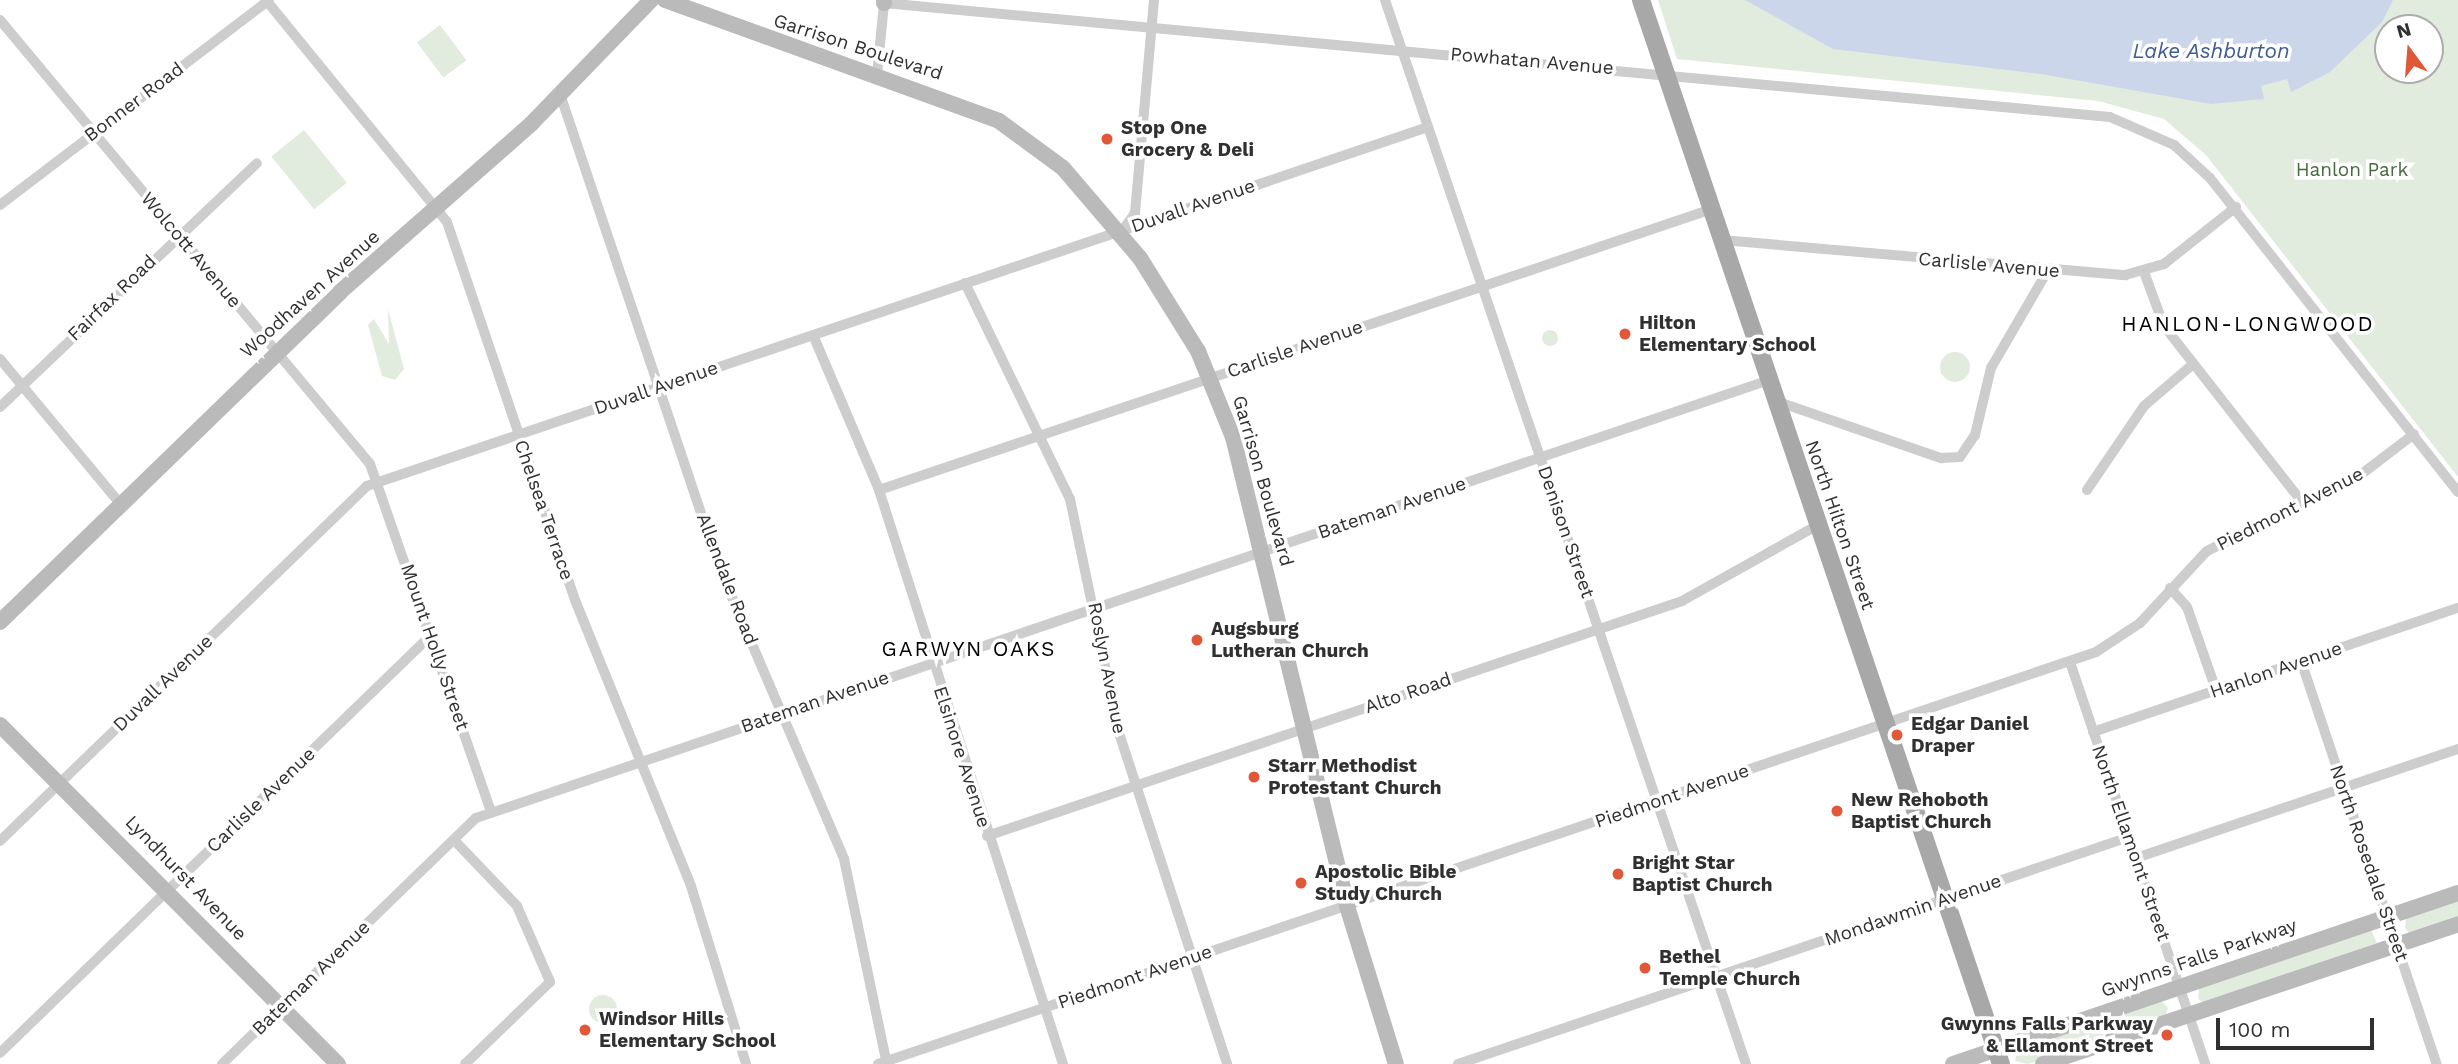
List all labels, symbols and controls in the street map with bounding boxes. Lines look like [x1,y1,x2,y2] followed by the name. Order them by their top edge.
[771,9,945,85] street label: Garrison Boulevard
[2374,14,2444,84] north arrow
[2394,17,2414,43] text: N
[2132,38,2290,64] water label: Lake Ashburton
[1449,42,1615,80] street label: Powhatan Avenue
[80,57,188,147] street label: Bonner Road
[1121,117,1254,161] place label: Stop One Grocery & Deli
[1099,131,1115,147] marker: Stop One Grocery & Deli
[2296,159,2408,181] park label: Hanlon Park
[1127,174,1259,238] street label: Duvall Avenue
[136,187,246,313] street label: Wolcott Avenue
[235,225,385,363] street label: Woodhaven Avenue
[1917,247,2061,283] street label: Carlisle Avenue
[63,250,161,346] street label: Fairfax Road
[2123,311,2373,337] district label: HANLON-LONGWOOD
[1639,312,1816,356] place label: Hilton Elementary School
[1224,315,1366,383] street label: Carlisle Avenue
[1617,326,1633,342] marker: Hilton Elementary School
[590,356,722,420] street label: Duvall Avenue
[1228,393,1298,569] street label: Garrison Boulevard
[509,436,579,584] street label: Chelsea Terrace
[1800,437,1880,613] street label: North Hilton Street
[2213,462,2367,556] street label: Piedmont Avenue
[1533,463,1599,601] street label: Denison Street
[1315,472,1469,544] street label: Bateman Avenue
[691,510,763,648] street label: Allendale Road
[396,561,474,733] street label: Mount Holly Street
[1083,600,1131,736] street label: Roslyn Avenue
[1211,618,1369,662] place label: Augsburg Lutheran Church
[108,629,218,737] street label: Duvall Avenue
[1189,632,1205,648] marker: Augsburg Lutheran Church
[883,636,1055,662] district label: GARWYN OAKS
[2207,637,2345,703] street label: Hanlon Avenue
[738,666,892,738] street label: Bateman Avenue
[1362,668,1454,718] street label: Alto Road
[928,683,996,831] street label: Elsinore Avenue
[1911,713,2029,757] place label: Edgar Daniel Draper
[1889,727,1905,743] marker: Edgar Daniel Draper
[202,742,320,858] street label: Carlisle Avenue
[2087,742,2175,944] street label: North Ellamont Street
[1268,755,1441,799] place label: Starr Methodist Protestant Church
[1592,759,1752,833] street label: Piedmont Avenue
[2325,762,2413,964] street label: North Rosedale Street
[1246,769,1262,785] marker: Starr Methodist Protestant Church
[1851,789,1992,833] place label: New Rehoboth Baptist Church
[1829,803,1845,819] marker: New Rehoboth Baptist Church
[120,811,252,945] street label: Lyndhurst Avenue
[1632,852,1773,896] place label: Bright Star Baptist Church
[1315,861,1457,905] place label: Apostolic Bible Study Church
[1610,866,1626,882] marker: Bright Star Baptist Church
[1821,869,2005,951] street label: Mondawmin Avenue
[1293,875,1309,891] marker: Apostolic Bible Study Church
[2098,914,2300,1002] street label: Gwynns Falls Parkway
[247,916,375,1040] street label: Bateman Avenue
[1055,940,1215,1014] street label: Piedmont Avenue
[1659,946,1800,990] place label: Bethel Temple Church
[1637,960,1653,976] marker: Bethel Temple Church
[2220,1004,2378,1048] scale bar
[599,1008,776,1052] place label: Windsor Hills Elementary School
[1941,1013,2153,1057] place label: Gwynns Falls Parkway & Ellamont Street
[2229,1017,2291,1042] text: 100 m
[577,1022,593,1038] marker: Windsor Hills Elementary School
[2159,1027,2175,1043] marker: Gwynns Falls Parkway & Ellamont Street

